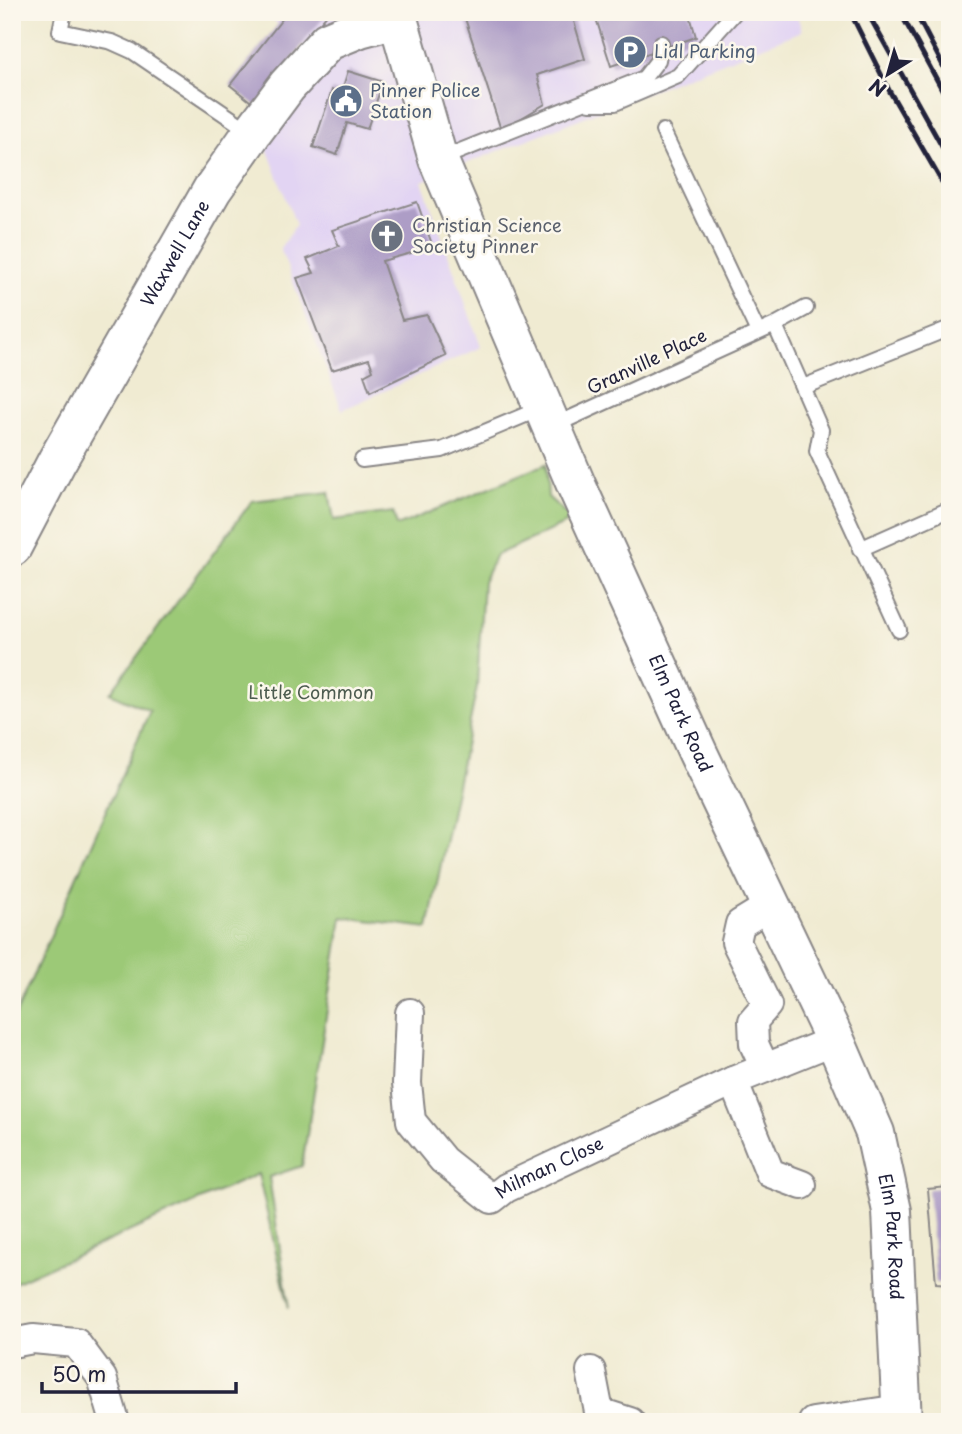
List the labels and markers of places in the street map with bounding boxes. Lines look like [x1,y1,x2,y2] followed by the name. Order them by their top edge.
[611,33,649,71] parking icon: Lidl Parking
[654,37,756,64] place label: Lidl Parking
[370,76,480,124] place label: Pinner Police Station
[327,82,365,120] public building icon: Pinner Police Station
[412,211,562,259] place label: Christian Science Society Pinner
[368,217,406,255] church icon: Christian Science Society Pinner

